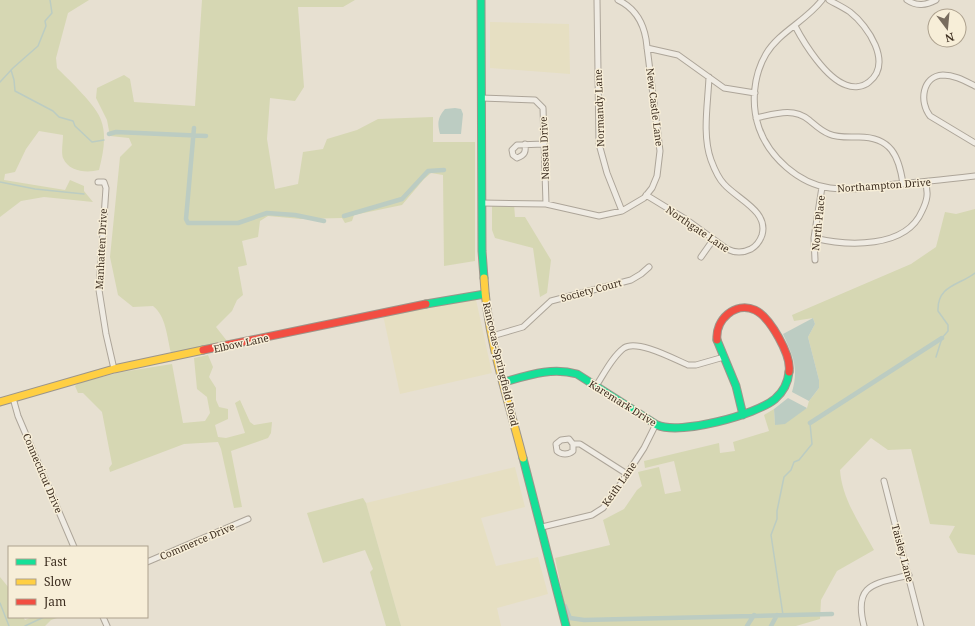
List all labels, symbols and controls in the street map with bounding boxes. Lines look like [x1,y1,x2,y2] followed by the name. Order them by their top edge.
[927,8,967,48] north arrow
[943,30,956,47] text: N
[643,67,667,147] street label: New Castle Lane
[591,69,607,147] street label: Normandy Lane
[536,116,552,180] street label: Nassau Drive
[837,175,931,195] street label: Northampton Drive
[808,195,828,251] street label: North Place
[663,202,733,256] street label: Northgate Lane
[92,208,110,290] street label: Manhatten Drive
[559,275,624,305] street label: Society Court
[480,301,522,427] street label: Rancocas-Springfield Road
[212,330,270,356] street label: Elbow Lane
[587,377,659,429] street label: Karemark Drive
[20,431,66,515] street label: Connecticut Drive
[599,459,639,509] street label: Keith Lane
[157,519,237,563] street label: Commerce Drive
[889,522,917,584] street label: Taisley Lane
[8,546,148,618] legend
[44,553,67,570] text: Fast
[44,573,72,590] text: Slow
[43,593,66,610] text: Jam

